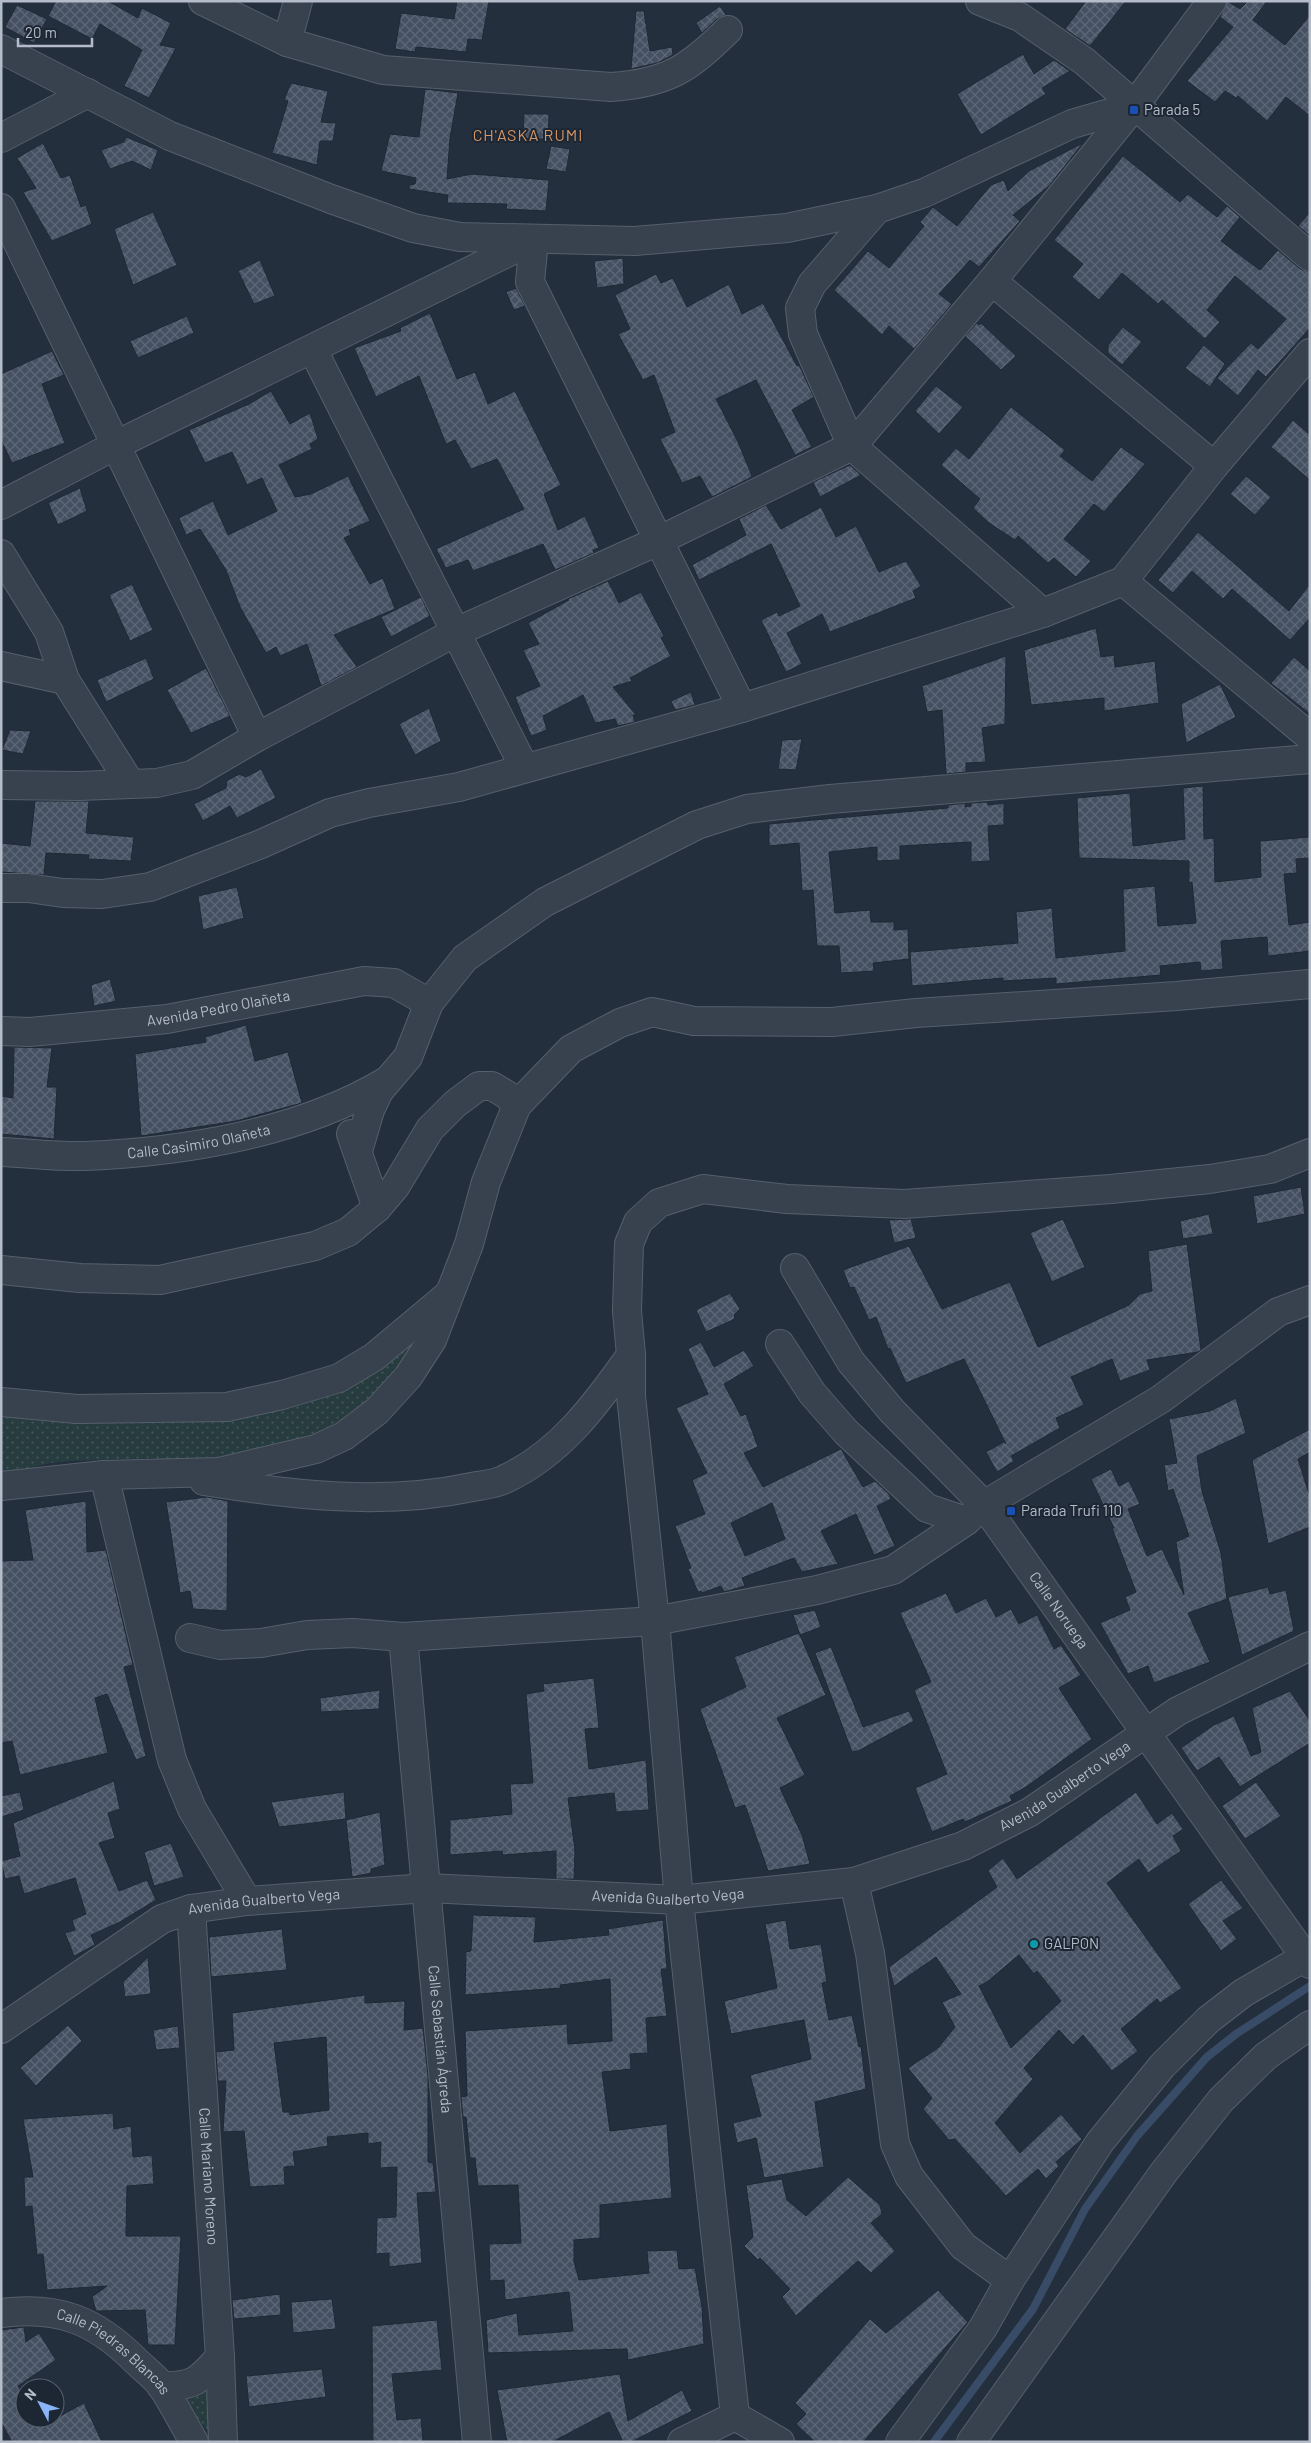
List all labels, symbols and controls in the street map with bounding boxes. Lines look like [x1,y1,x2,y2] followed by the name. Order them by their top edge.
[18,15,91,47] scale bar
[25,23,57,41] text: 20 m
[1144,100,1200,118] place label: Parada 5
[1128,104,1140,116] marker: Parada 5
[473,125,583,144] district label: CH'ASKA RUMI
[146,985,291,1029] street label: Avenida Pedro Olañeta
[126,1119,272,1161] street label: Calle Casimiro Olañeta
[1021,1501,1122,1519] place label: Parada Trufi 110
[1005,1505,1017,1517] marker: Parada Trufi 110
[1026,1568,1093,1652] street label: Calle Noruega
[996,1736,1133,1834] street label: Avenida Gualberto Vega
[591,1883,745,1908] street label: Avenida Gualberto Vega
[187,1884,340,1917] street label: Avenida Gualberto Vega
[1044,1934,1099,1952] place label: GALPON
[1028,1938,1040,1950] marker: GALPON
[425,1964,457,2114] street label: Calle Sebastián Ágreda
[196,2107,223,2246] street label: Calle Mariano Moreno
[55,2304,175,2398] street label: Calle Piedras Blancas
[15,2378,65,2428] north arrow
[20,2385,39,2403] text: N

